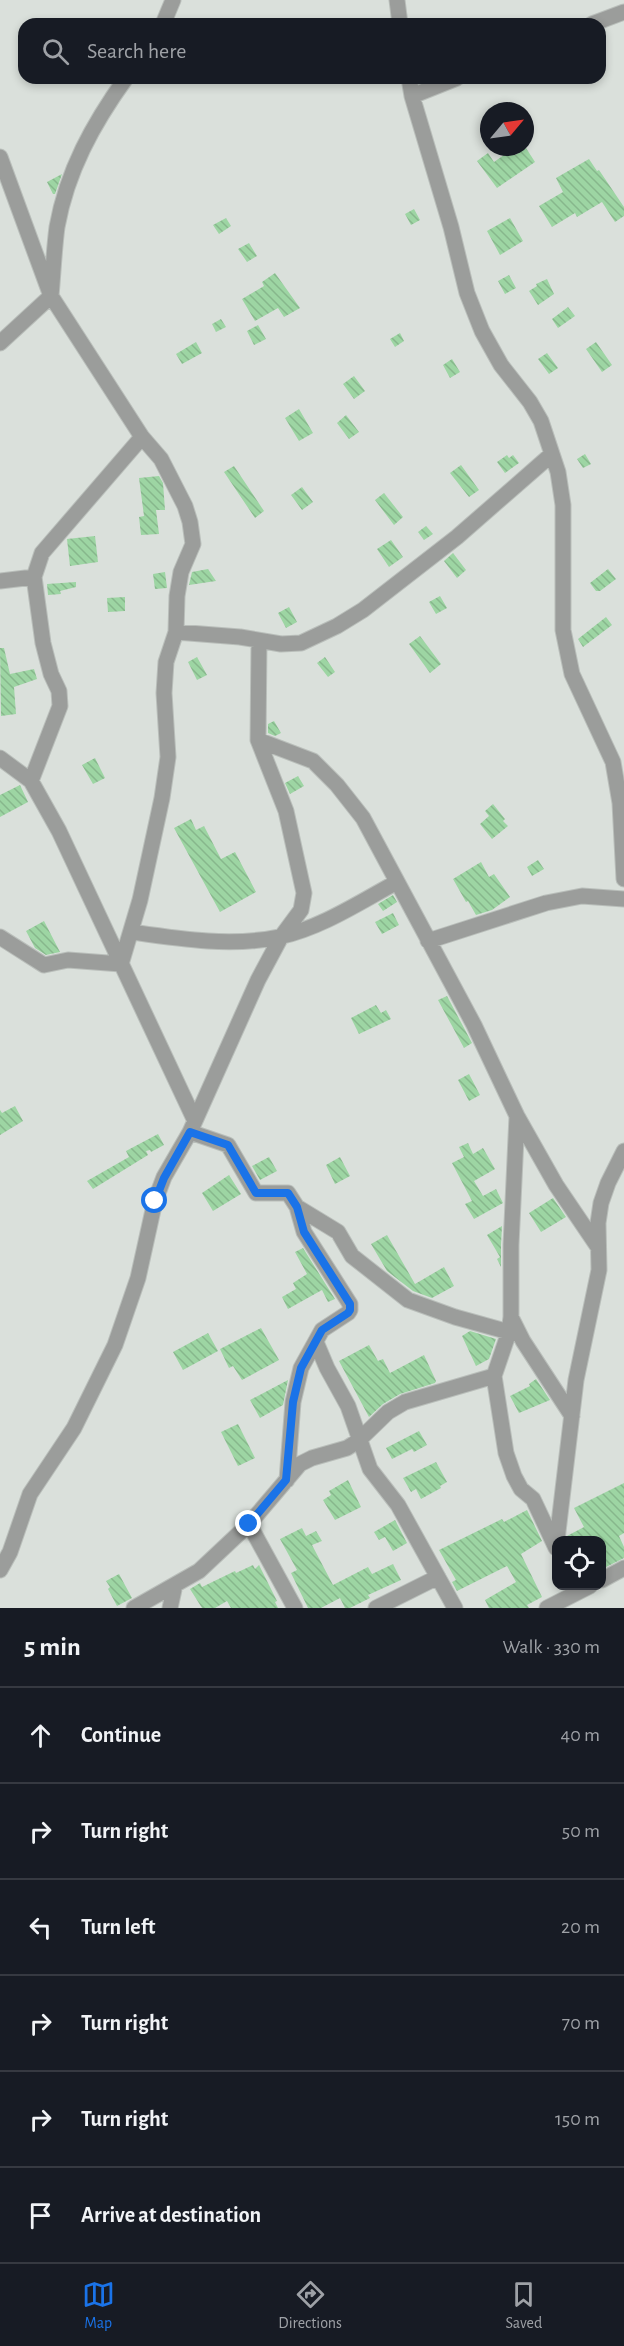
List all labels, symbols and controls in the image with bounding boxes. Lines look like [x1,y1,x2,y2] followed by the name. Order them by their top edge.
[18,18,606,84] search box
[39,35,72,68] icon: search
[87,40,186,62] text: Search here
[480,102,534,156] north arrow
[141,1187,167,1213] route start
[235,1510,261,1536] route end
[552,1536,606,1590] map controls
[552,1536,606,1590] button: locate
[24,1634,81,1660] text: 5 min
[502,1637,600,1657] text: Walk · 330 m
[24,1719,57,1752] icon: ahead
[81,1724,161,1746] text: Continue
[561,1725,600,1745] text: 40 m
[24,1815,57,1848] icon: right
[81,1820,168,1842] text: Turn right
[562,1821,600,1841] text: 50 m
[24,1911,57,1944] icon: left
[81,1916,155,1938] text: Turn left
[561,1917,600,1937] text: 20 m
[24,2007,57,2040] icon: right
[81,2012,168,2034] text: Turn right
[562,2013,600,2033] text: 70 m
[24,2103,57,2136] icon: right
[81,2108,168,2130] text: Turn right
[555,2109,600,2129] text: 150 m
[24,2199,57,2232] icon: arrive
[81,2204,261,2226] text: Arrive at destination
[82,2278,115,2333] tab: Map
[278,2278,342,2333] tab: Directions
[506,2278,542,2333] tab: Saved

